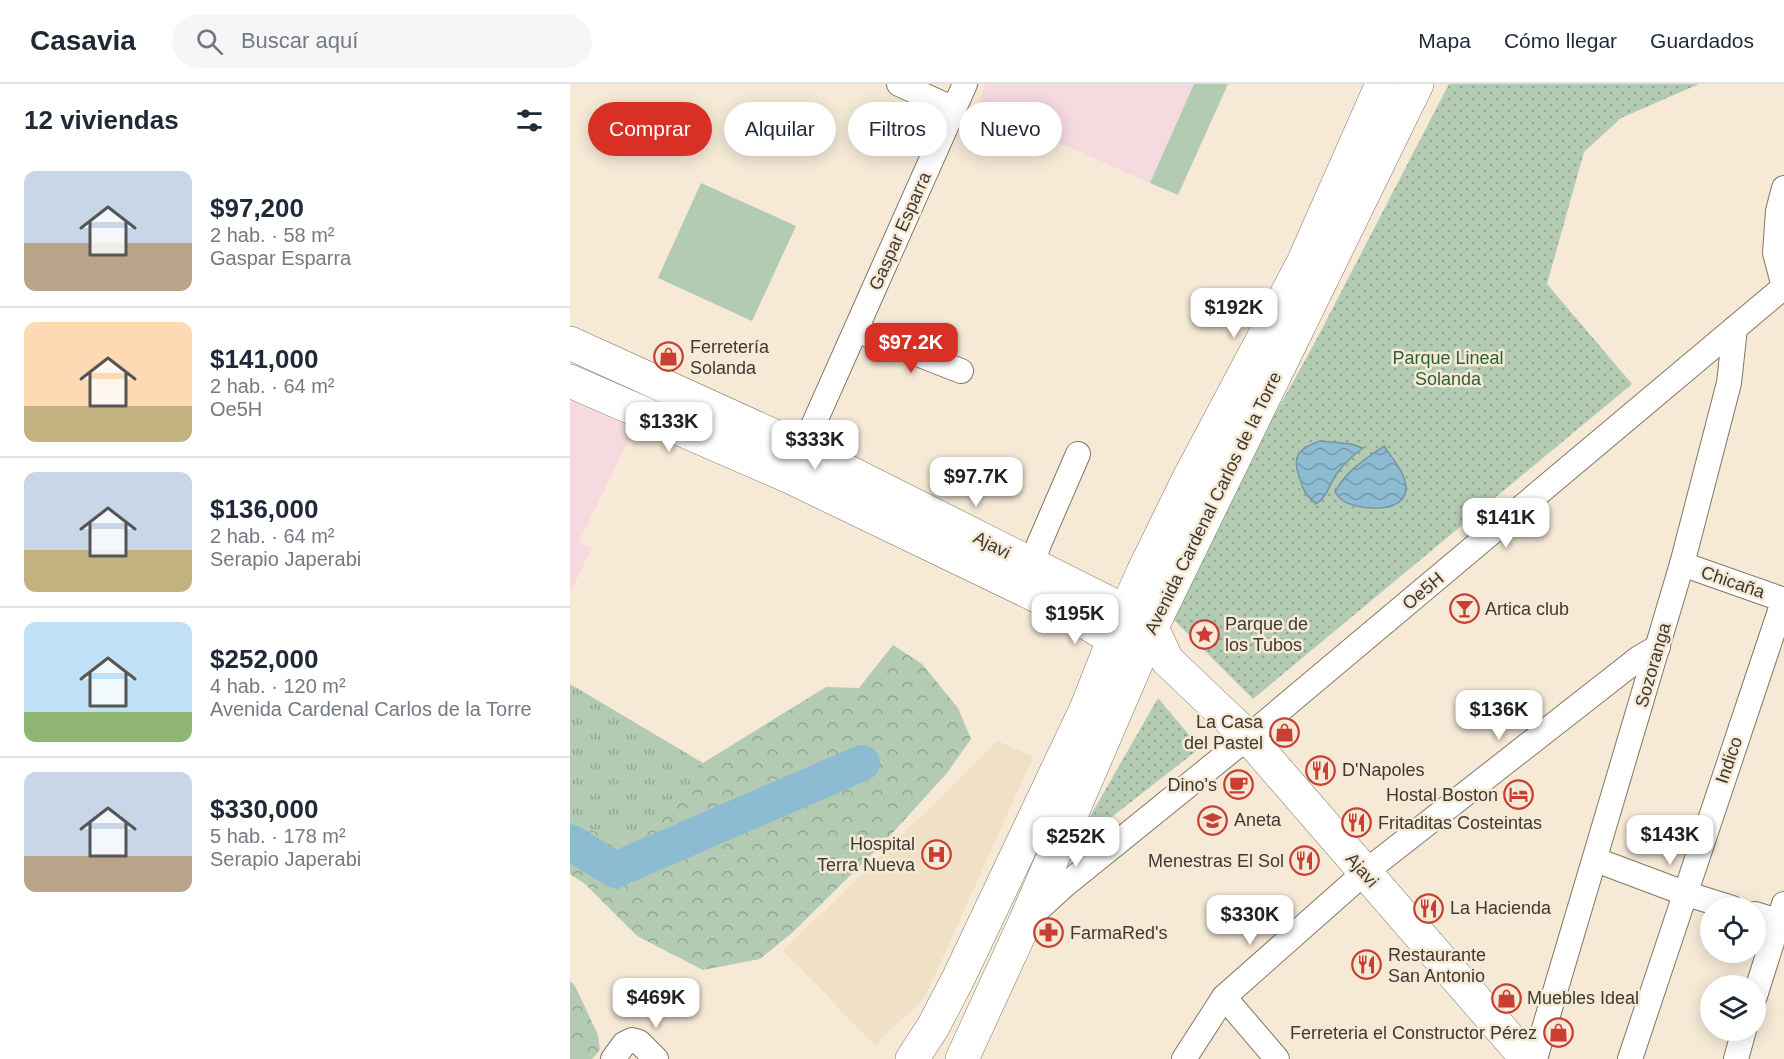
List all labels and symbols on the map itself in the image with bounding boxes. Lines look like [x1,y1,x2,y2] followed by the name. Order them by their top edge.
[865,168,935,293] street label: Gaspar Esparra
[1192,288,1276,339] pin: $192K
[862,323,960,374] pin: $97.2K
[690,337,770,378] place label: Ferretería Solanda
[653,341,685,373] shop icon: Ferretería Solanda
[1392,348,1504,389] park label: Parque Lineal Solanda
[1141,369,1285,637] street label: Avenida Cardenal Carlos de la Torre
[627,402,711,453] pin: $133K
[773,420,857,471] pin: $333K
[927,457,1025,508] pin: $97.7K
[1464,498,1548,549] pin: $141K
[970,527,1014,563] street label: Ajavi
[1699,562,1768,603] street label: Chicaña
[1399,568,1447,614] street label: Oe5H
[1448,593,1480,625] bar icon: Artica club
[1033,594,1117,645] pin: $195K
[1485,599,1569,619] place label: Artica club
[1225,614,1308,655] place label: Parque de los Tubos
[1188,618,1220,650] place icon: Parque de los Tubos
[1631,619,1675,710] street label: Sozoranga
[1457,690,1541,741] pin: $136K
[1184,712,1264,753] place label: La Casa del Pastel
[1268,716,1300,748] shop icon: La Casa del Pastel
[1712,734,1746,786] street label: Indico
[1305,754,1337,786] restaurant icon: D'Napoles
[1342,760,1424,780] place label: D'Napoles
[1222,769,1254,801] cafe icon: Dino's
[1168,775,1217,795] place label: Dino's
[1503,779,1535,811] hotel icon: Hostal Boston
[1386,785,1498,805] place label: Hostal Boston
[1197,804,1229,836] school or university icon: Aneta
[1341,807,1373,839] restaurant icon: Fritaditas Costeintas
[1234,810,1282,830] place label: Aneta
[1378,813,1542,833] place label: Fritaditas Costeintas
[1628,815,1712,866] pin: $143K
[1034,817,1118,868] pin: $252K
[817,834,916,875] place label: Hospital Terra Nueva
[920,838,952,870] hospital icon: Hospital Terra Nueva
[1289,845,1321,877] restaurant icon: Menestras El Sol
[1342,849,1382,891] street label: Ajavi
[1148,851,1284,871] place label: Menestras El Sol
[1413,892,1445,924] restaurant icon: La Hacienda
[1208,895,1292,946] pin: $330K
[1450,898,1552,918] place label: La Hacienda
[1033,917,1065,949] pharmacy icon: FarmaRed's
[1070,923,1167,943] place label: FarmaRed's
[1388,945,1486,986] place label: Restaurante San Antonio
[1351,949,1383,981] restaurant icon: Restaurante San Antonio
[614,978,698,1029] pin: $469K
[1490,982,1522,1014] shop icon: Muebles Ideal
[1527,988,1639,1008] place label: Muebles Ideal
[1542,1017,1574,1049] shop icon: Ferreteria el Constructor Pérez
[1290,1023,1537,1043] place label: Ferreteria el Constructor Pérez

